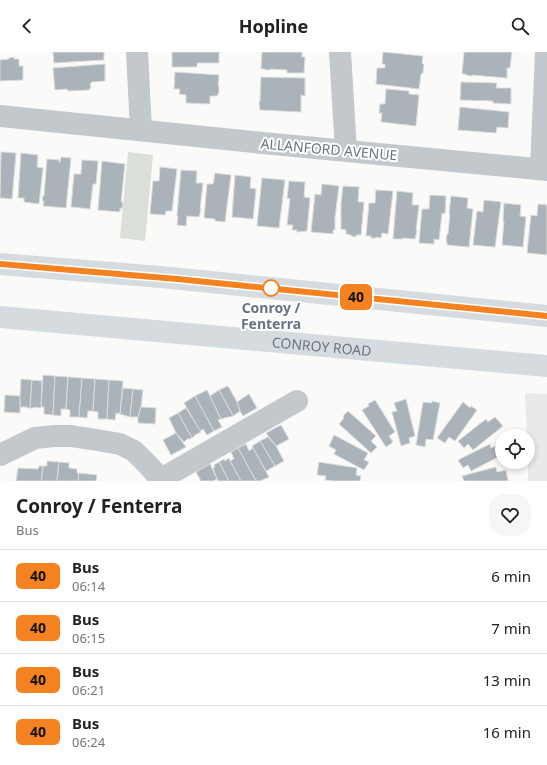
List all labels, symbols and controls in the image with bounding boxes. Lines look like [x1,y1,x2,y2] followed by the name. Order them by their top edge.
[239,14,308,38] text: Hopline
[16,15,38,37] icon: back
[509,15,531,37] icon: search
[260,134,398,164] street label: ALLANFORD AVENUE
[262,279,280,297] marker: Conroy / Fenterra
[338,284,374,310] line badge: 40
[348,287,364,306] text: 40
[241,298,301,333] place label: Conroy / Fenterra
[271,332,372,360] street label: CONROY ROAD
[495,429,535,469] map controls
[495,429,535,469] button: locate
[16,493,182,519] text: Conroy / Fenterra
[489,494,531,536] button: heart
[16,521,39,539] text: Bus
[72,557,99,577] text: Bus
[30,566,46,585] text: 40
[491,566,531,586] text: 6 min
[72,577,105,595] text: 06:14
[72,609,99,629] text: Bus
[30,618,46,637] text: 40
[491,618,531,638] text: 7 min
[72,629,105,647] text: 06:15
[72,661,99,681] text: Bus
[30,670,46,689] text: 40
[483,670,531,690] text: 13 min
[72,681,105,699] text: 06:21
[72,713,99,733] text: Bus
[30,722,46,741] text: 40
[483,722,531,742] text: 16 min
[72,733,105,751] text: 06:24

